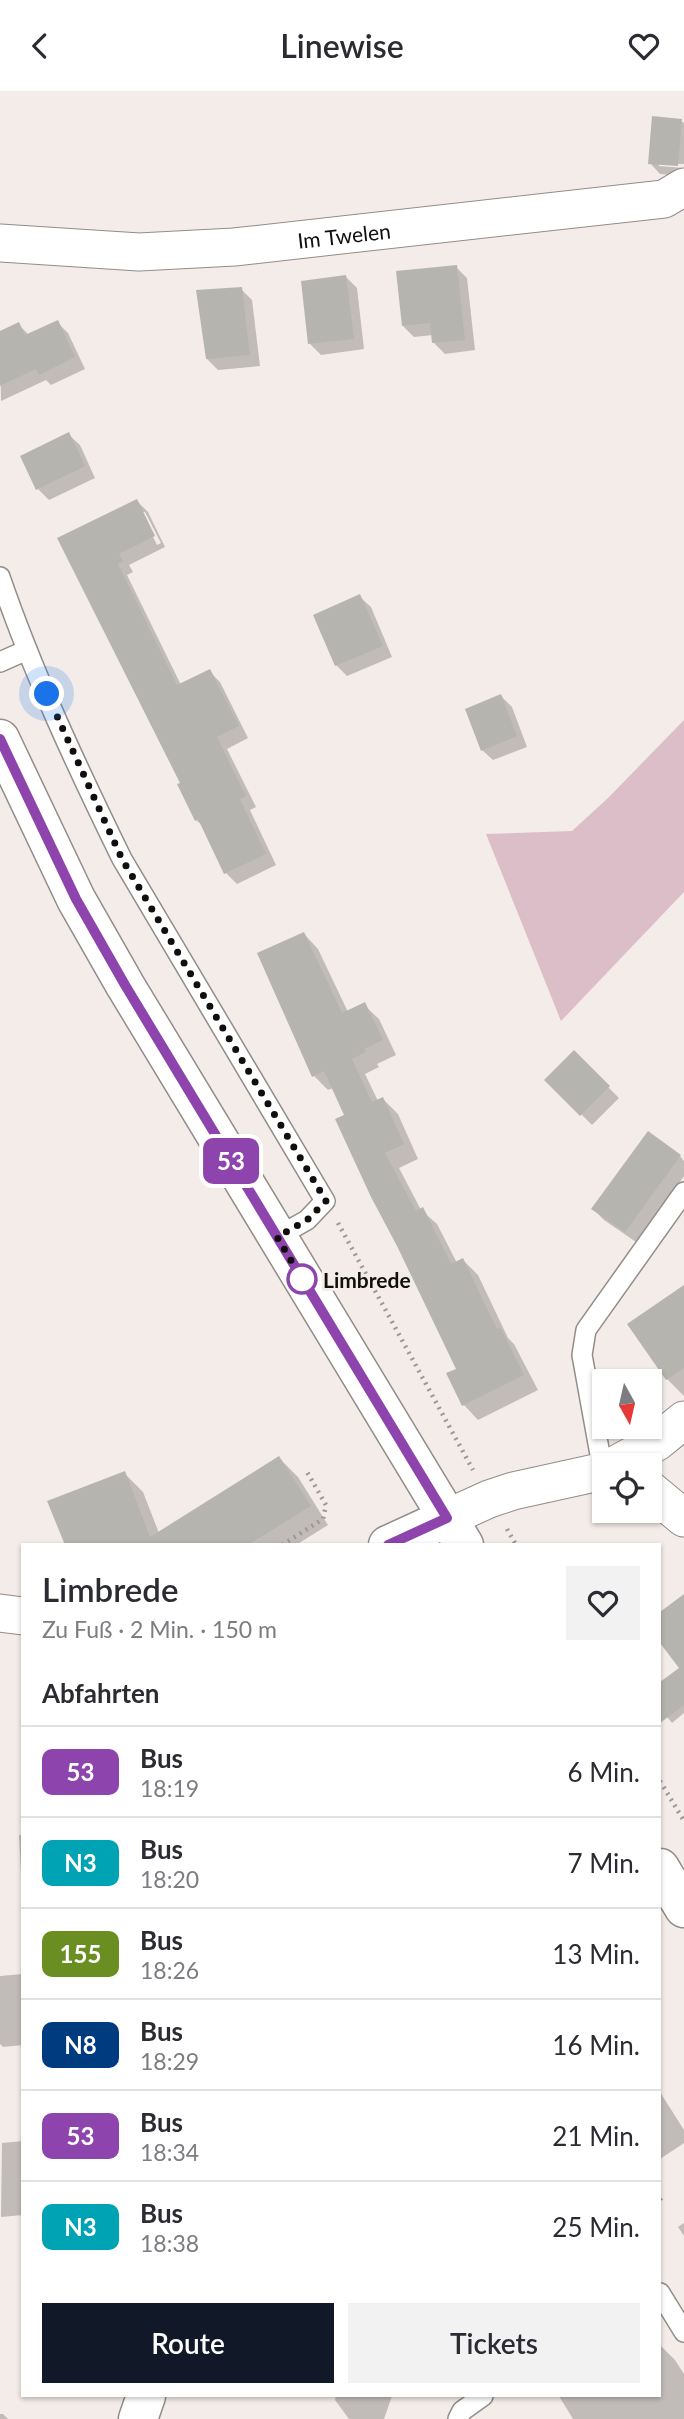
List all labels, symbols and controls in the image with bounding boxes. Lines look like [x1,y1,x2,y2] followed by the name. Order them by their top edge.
[280,26,404,65] text: Linewise
[21,27,59,65] icon: back
[625,27,663,65] icon: heart
[296,217,392,252] street label: Im Twelen
[29,676,64,711] your location
[200,1138,262,1184] line badge: 53
[217,1146,245,1175] text: 53
[287,1264,317,1294] marker: Limbrede
[323,1267,411,1292] place label: Limbrede
[592,1369,662,1439] north arrow
[592,1369,662,1523] map controls
[592,1453,662,1523] button: locate
[566,1566,640,1640] button: heart
[42,1569,179,1609] text: Limbrede
[42,1615,277,1643] text: Zu Fuß · 2 Min. · 150 m
[42,1677,160,1709] text: Abfahrten
[140,1742,183,1774] text: Bus
[567,1756,640,1788] text: 6 Min.
[67,1757,94,1786] text: 53
[140,1774,199,1802] text: 18:19
[140,1833,183,1865] text: Bus
[567,1847,640,1879] text: 7 Min.
[64,1848,97,1877] text: N3
[140,1865,199,1893] text: 18:20
[140,1924,183,1956] text: Bus
[552,1938,640,1970] text: 13 Min.
[60,1939,101,1968] text: 155
[140,1956,199,1984] text: 18:26
[140,2015,183,2047] text: Bus
[552,2029,640,2061] text: 16 Min.
[64,2030,97,2059] text: N8
[140,2047,199,2075] text: 18:29
[140,2106,183,2138] text: Bus
[552,2120,640,2152] text: 21 Min.
[67,2121,94,2150] text: 53
[140,2138,199,2166] text: 18:34
[140,2197,183,2229] text: Bus
[552,2211,640,2243] text: 25 Min.
[64,2212,97,2241] text: N3
[140,2229,199,2257] text: 18:38
[42,2303,334,2383] button: Route
[348,2303,640,2383] button: Tickets

